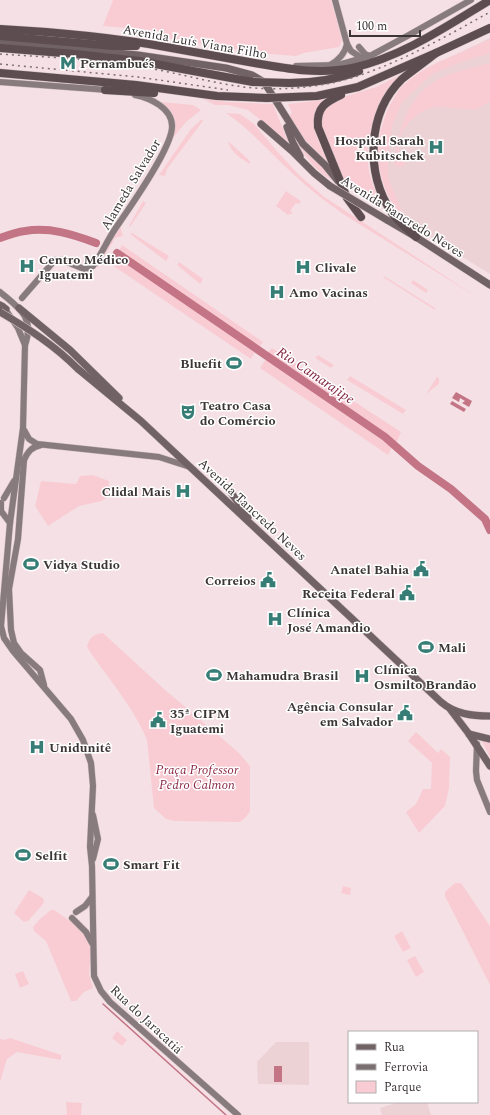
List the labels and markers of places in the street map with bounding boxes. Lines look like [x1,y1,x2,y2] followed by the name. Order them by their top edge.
[59,54,77,72] metro station icon: Pernambués
[80,54,154,74] place label: Pernambués
[335,131,424,166] place label: Hospital Sarah Kubitschek
[427,138,445,156] hospital icon: Hospital Sarah Kubitschek
[39,250,128,285] place label: Centro Médico Iguatemi
[18,257,36,275] hospital icon: Centro Médico Iguatemi
[294,258,312,276] hospital icon: Clivale
[315,258,356,278] place label: Clivale
[268,283,286,301] hospital icon: Amo Vacinas
[289,283,368,303] place label: Amo Vacinas
[180,354,222,374] place label: Bluefit
[225,354,243,372] sports icon: Bluefit
[200,396,276,431] place label: Teatro Casa do Comércio
[179,403,197,421] theatre icon: Teatro Casa do Comércio
[102,482,171,502] place label: Clidal Mais
[174,482,192,500] hospital icon: Clidal Mais
[22,555,40,573] sports icon: Vidya Studio
[43,555,120,575] place label: Vidya Studio
[330,560,409,580] place label: Anatel Bahia
[412,560,430,578] public building icon: Anatel Bahia
[205,571,256,591] place label: Correios
[259,571,277,589] public building icon: Correios
[302,584,395,604] place label: Receita Federal
[398,584,416,602] public building icon: Receita Federal
[287,603,370,638] place label: Clínica José Amandio
[266,610,284,628] hospital icon: Clínica José Amandio
[417,638,435,656] sports icon: Mali
[438,638,466,658] place label: Mali
[374,660,476,695] place label: Clínica Osmilto Brandão
[205,666,223,684] sports icon: Mahamudra Brasil
[226,666,339,686] place label: Mahamudra Brasil
[353,667,371,685] hospital icon: Clínica Osmilto Brandão
[287,697,393,732] place label: Agência Consular em Salvador
[170,704,230,739] place label: 35ª CIPM Iguatemi
[396,704,414,722] public building icon: Agência Consular em Salvador
[149,711,167,729] public building icon: 35ª CIPM Iguatemi
[28,738,46,756] hospital icon: Unidunitê
[49,738,111,758] place label: Unidunitê
[14,846,32,864] sports icon: Selfit
[35,846,67,866] place label: Selfit
[102,855,120,873] sports icon: Smart Fit
[123,855,180,875] place label: Smart Fit

